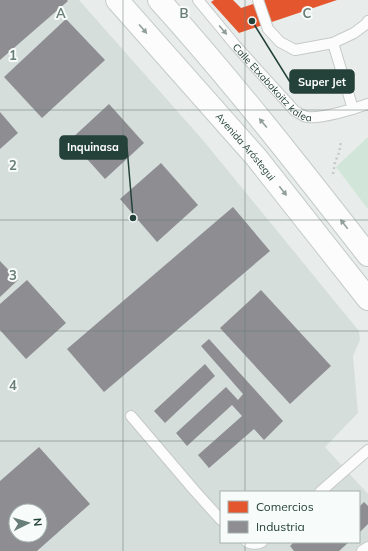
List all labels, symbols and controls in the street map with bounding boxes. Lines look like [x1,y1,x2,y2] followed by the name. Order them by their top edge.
[56,5,66,21] text: A
[180,5,189,21] text: B
[303,5,312,21] text: C
[218,24,227,35] one-way arrow
[138,25,147,34] one-way arrow
[230,40,312,124] street label: Calle Etxabakoitz kalea
[9,47,17,63] text: 1
[290,70,354,93] callout: Super Jet
[298,75,346,89] text: Super Jet
[213,110,278,183] street label: Avenida Aróstegui
[259,117,268,128] one-way arrow
[60,136,127,159] callout: Inquinasa
[67,140,119,154] text: Inquinasa
[9,157,17,173] text: 2
[278,186,287,197] one-way arrow
[340,219,348,230] one-way arrow
[9,267,17,283] text: 3
[9,377,17,393] text: 4
[220,491,360,543] legend
[256,499,314,514] text: Comercios
[8,503,48,543] north arrow
[31,517,45,527] text: N
[256,519,305,534] text: Industria

